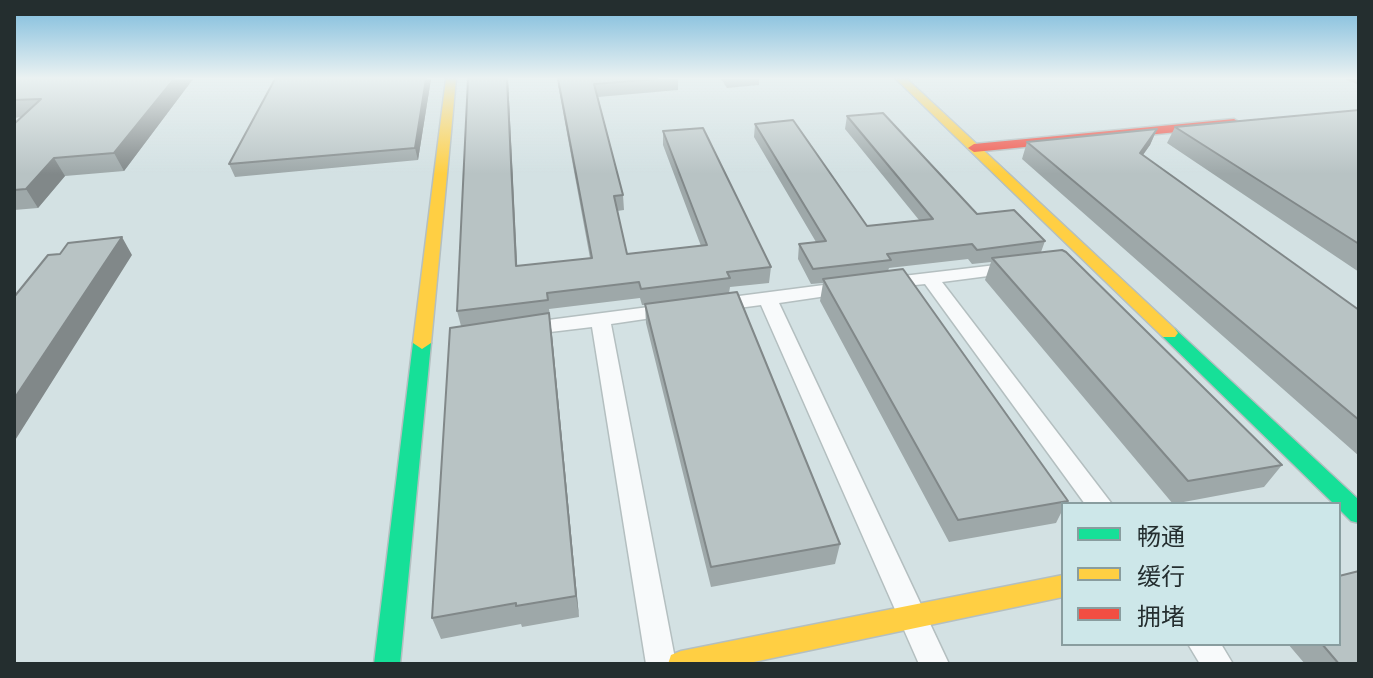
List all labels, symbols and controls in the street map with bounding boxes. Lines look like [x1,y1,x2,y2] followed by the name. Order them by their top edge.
[1061,502,1341,646] legend
[1137,521,1185,550] text: 畅通
[1137,561,1185,590] text: 缓行
[1137,601,1185,630] text: 拥堵

